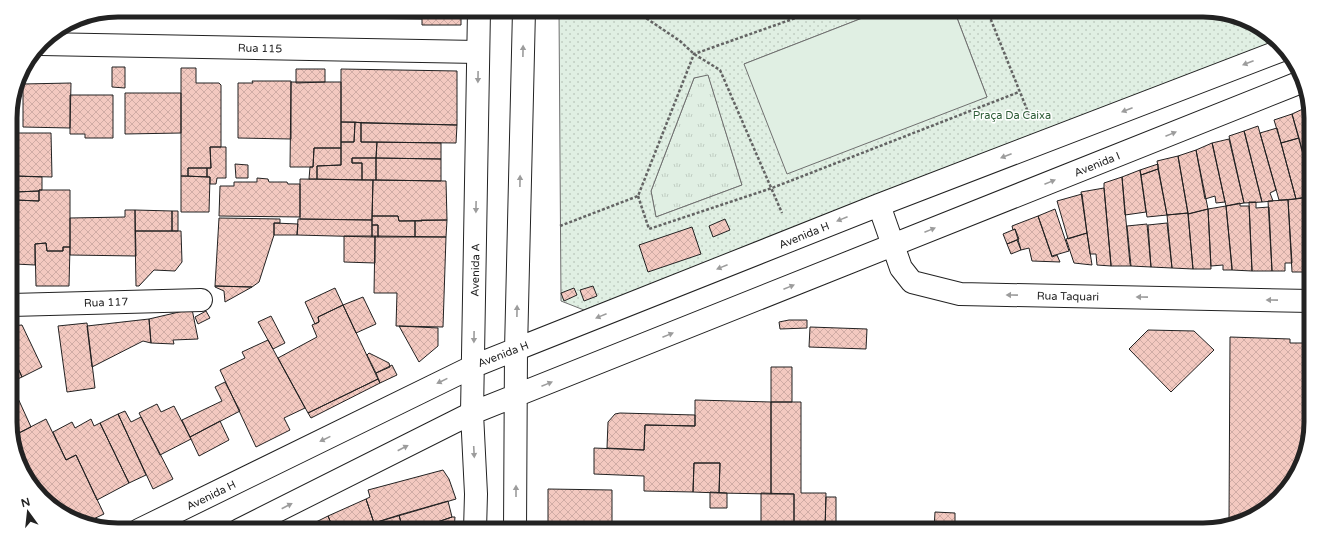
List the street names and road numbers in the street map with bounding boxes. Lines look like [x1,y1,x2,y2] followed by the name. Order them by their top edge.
[238,42,282,55] street label: Rua 115
[1072,149,1122,180] street label: Avenida I
[777,219,831,252] street label: Avenida H
[469,243,482,297] street label: Avenida A
[1037,289,1099,304] street label: Rua Taquari
[84,295,128,310] street label: Rua 117
[476,339,530,370] street label: Avenida H
[184,478,238,513] street label: Avenida H

